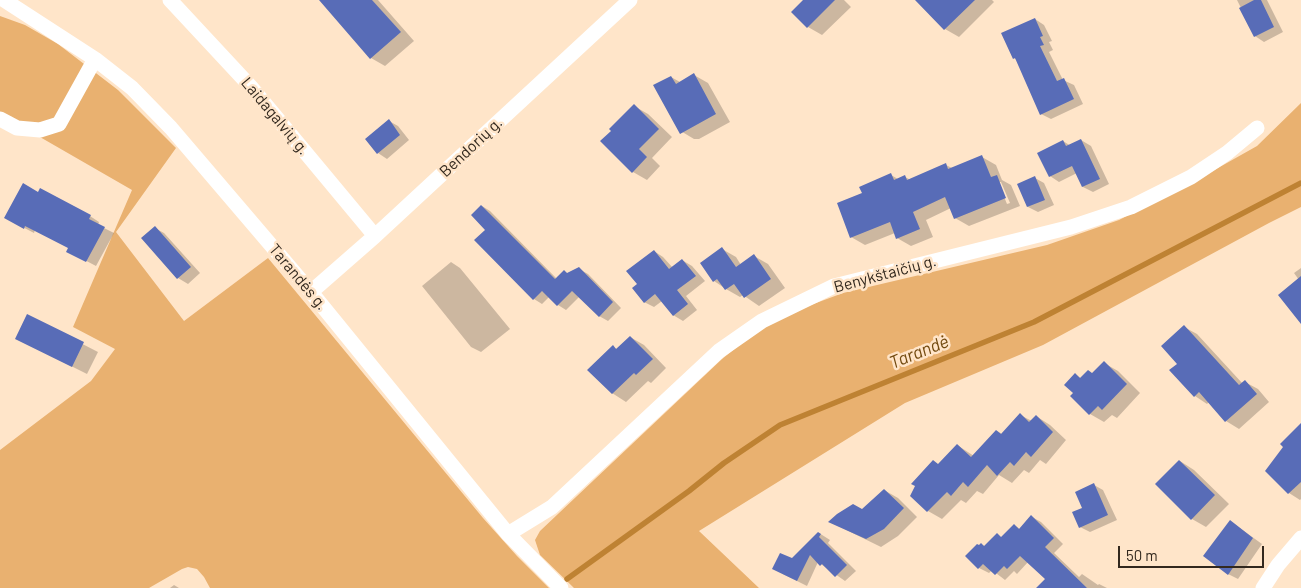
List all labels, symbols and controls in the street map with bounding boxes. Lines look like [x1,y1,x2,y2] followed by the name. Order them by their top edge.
[237,73,313,159] street label: Laidagalvių g.
[435,113,507,181] street label: Bendorių g.
[265,240,331,314] street label: Tarandės g.
[832,251,938,297] street label: Benykštaičių g.
[886,330,952,374] water label: Tarandė
[1121,536,1267,568] scale bar
[1126,546,1158,564] text: 50 m

